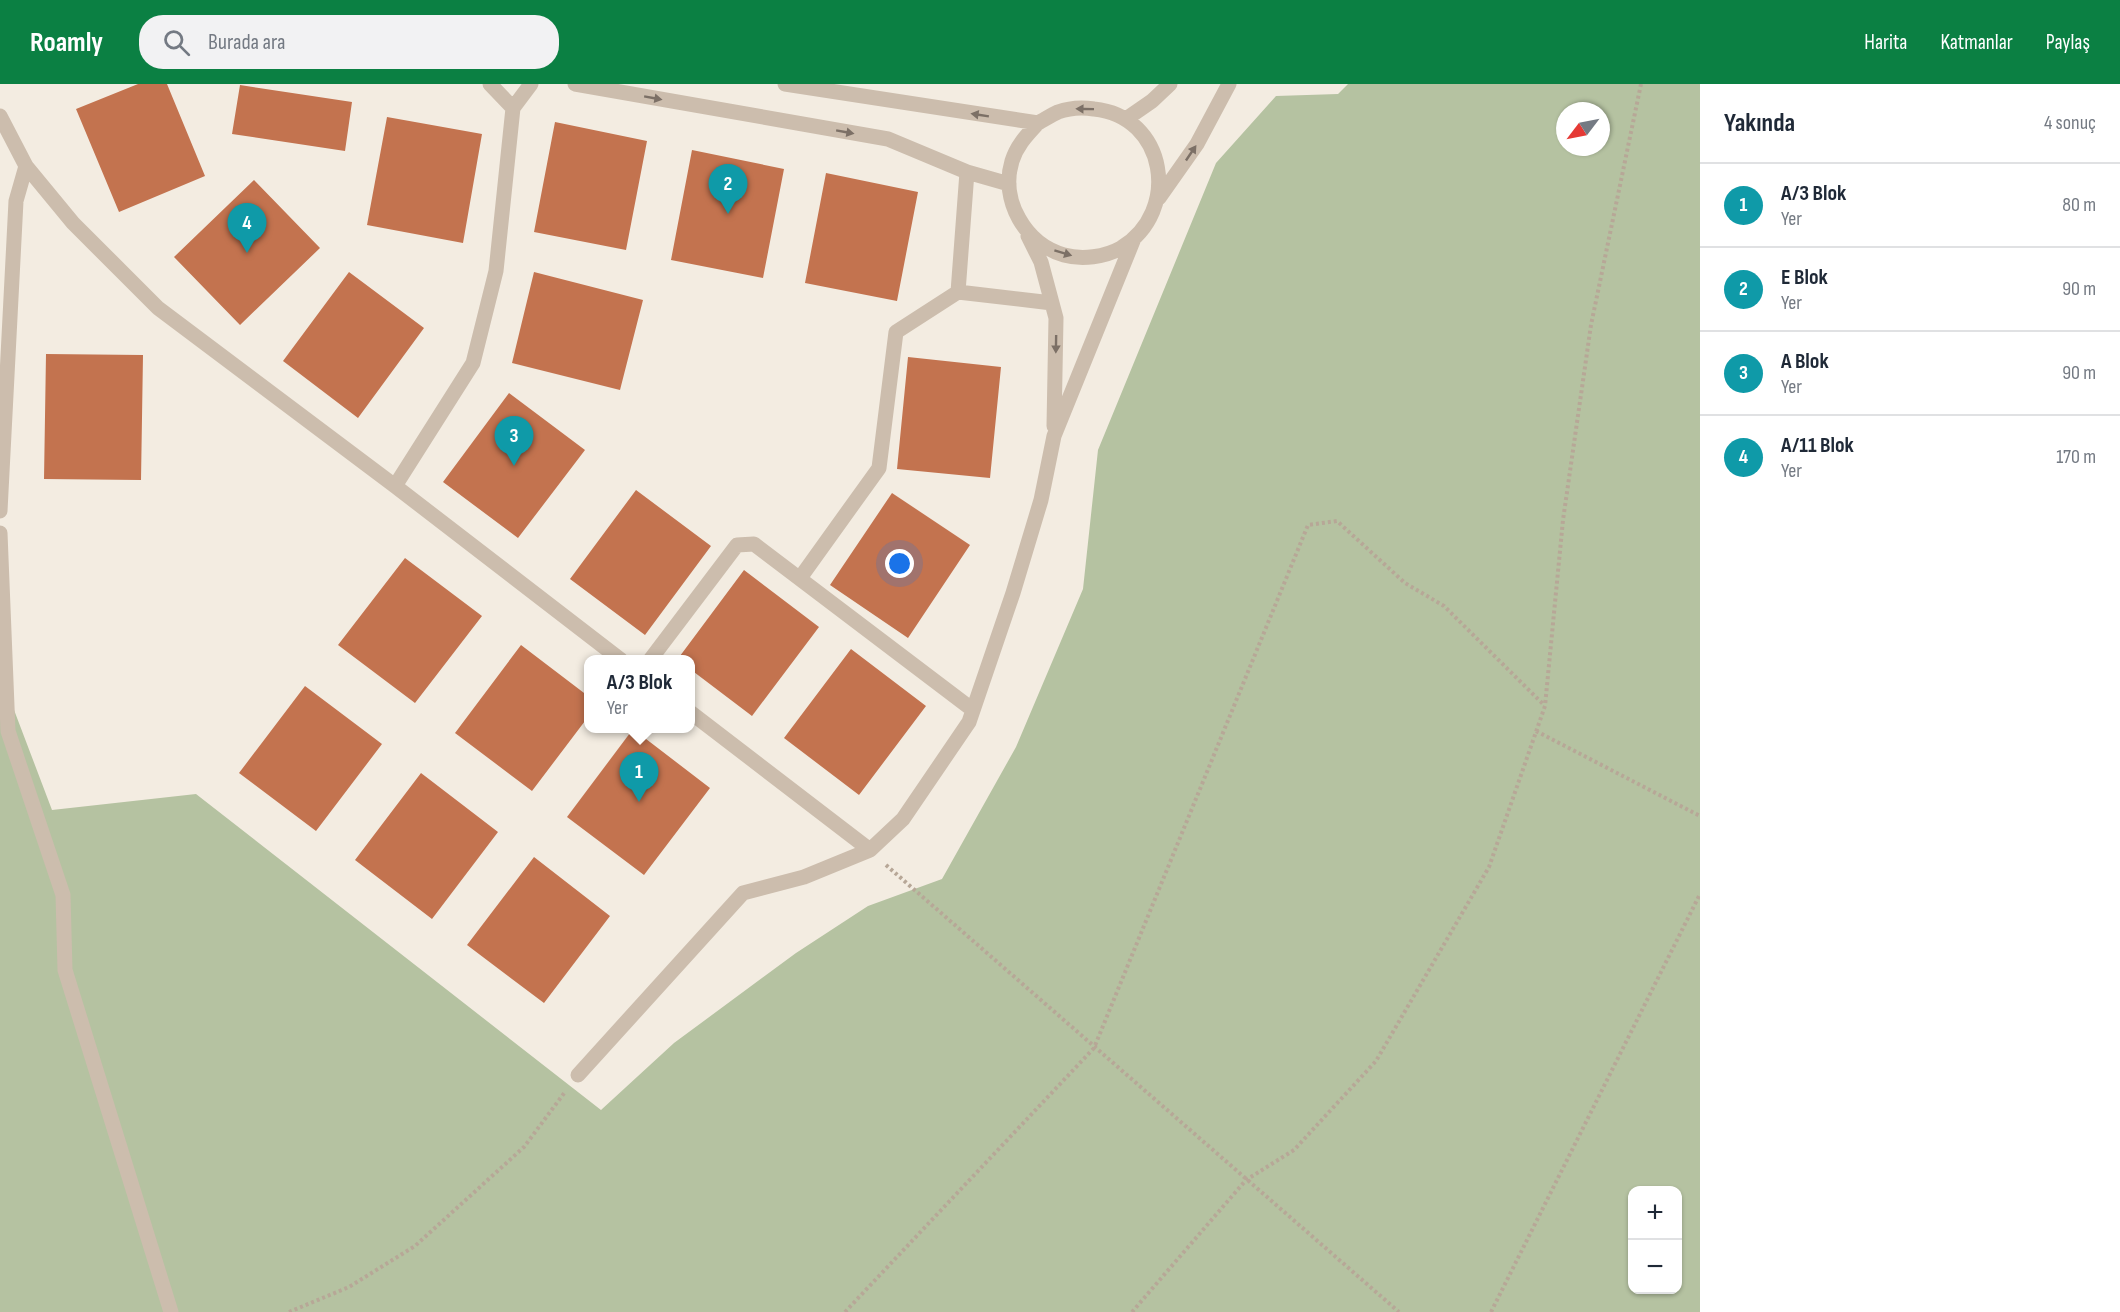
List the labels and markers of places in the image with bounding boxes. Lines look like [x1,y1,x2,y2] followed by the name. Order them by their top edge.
[708,164,748,214] pin: 2
[228,204,266,253] pin: 4
[494,416,534,466] pin: 3
[620,752,658,802] pin: 1

